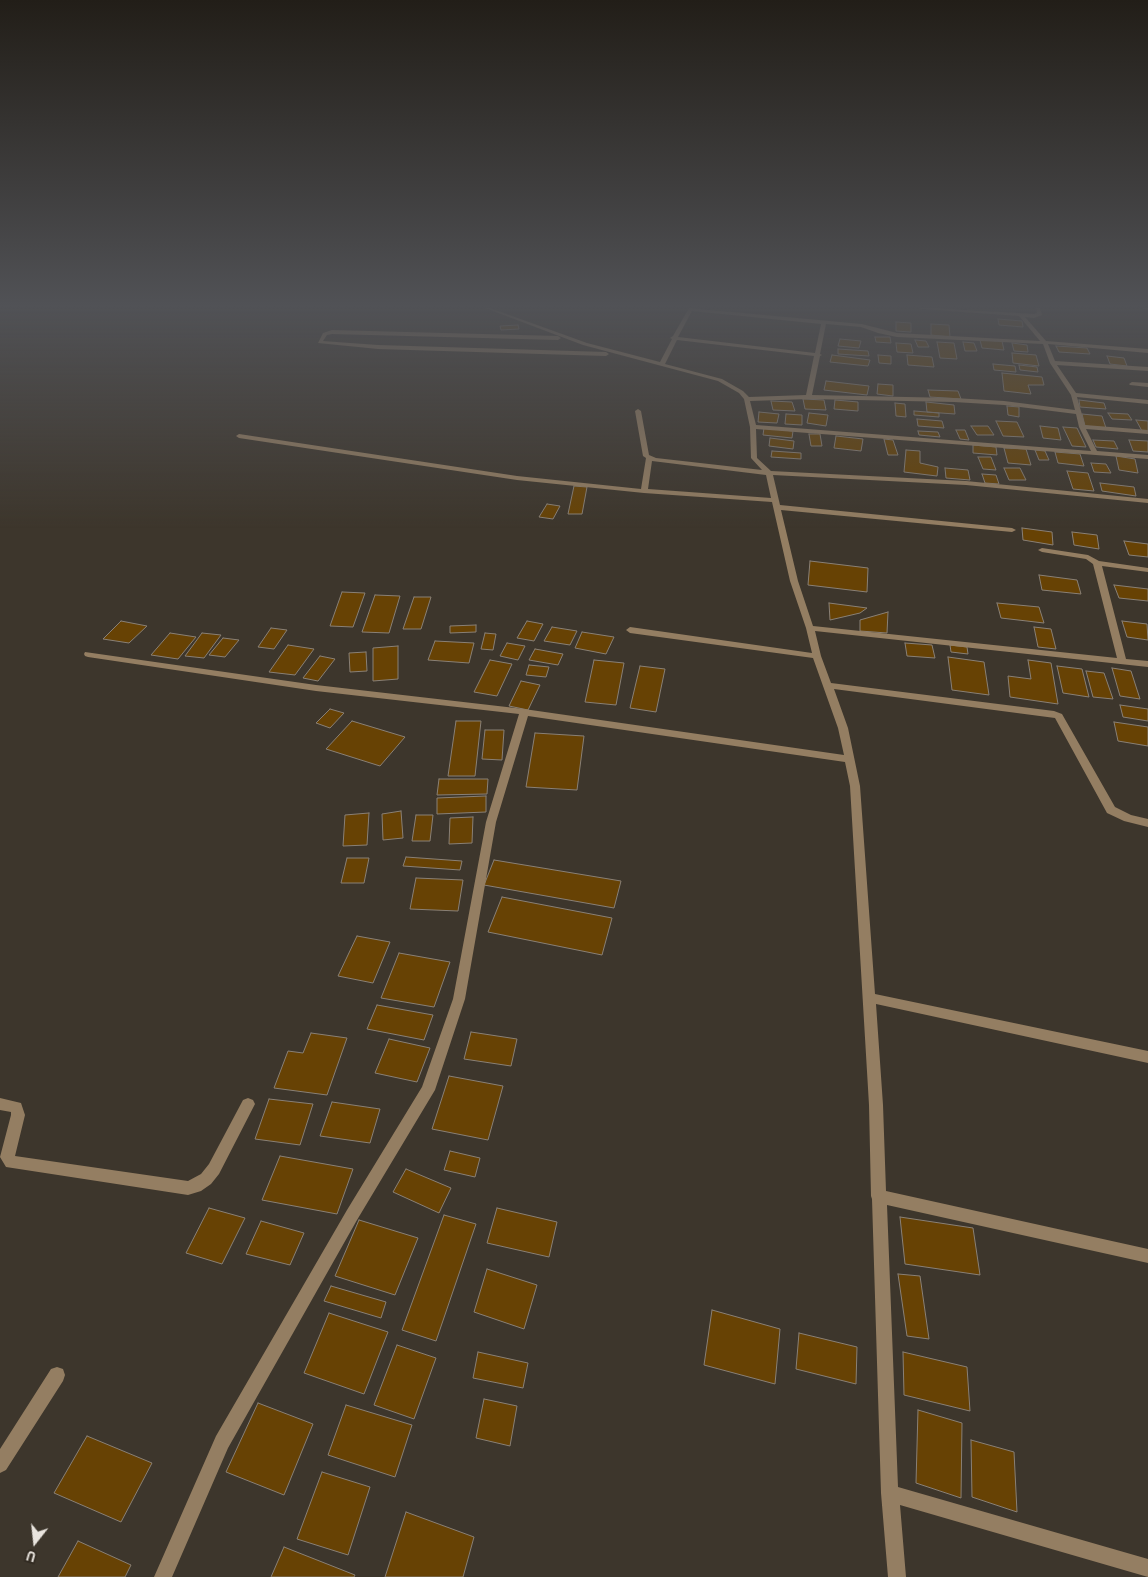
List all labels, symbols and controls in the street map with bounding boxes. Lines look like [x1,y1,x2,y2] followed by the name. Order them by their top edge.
[10,1517,60,1567] north arrow
[24,1547,38,1566] text: U

